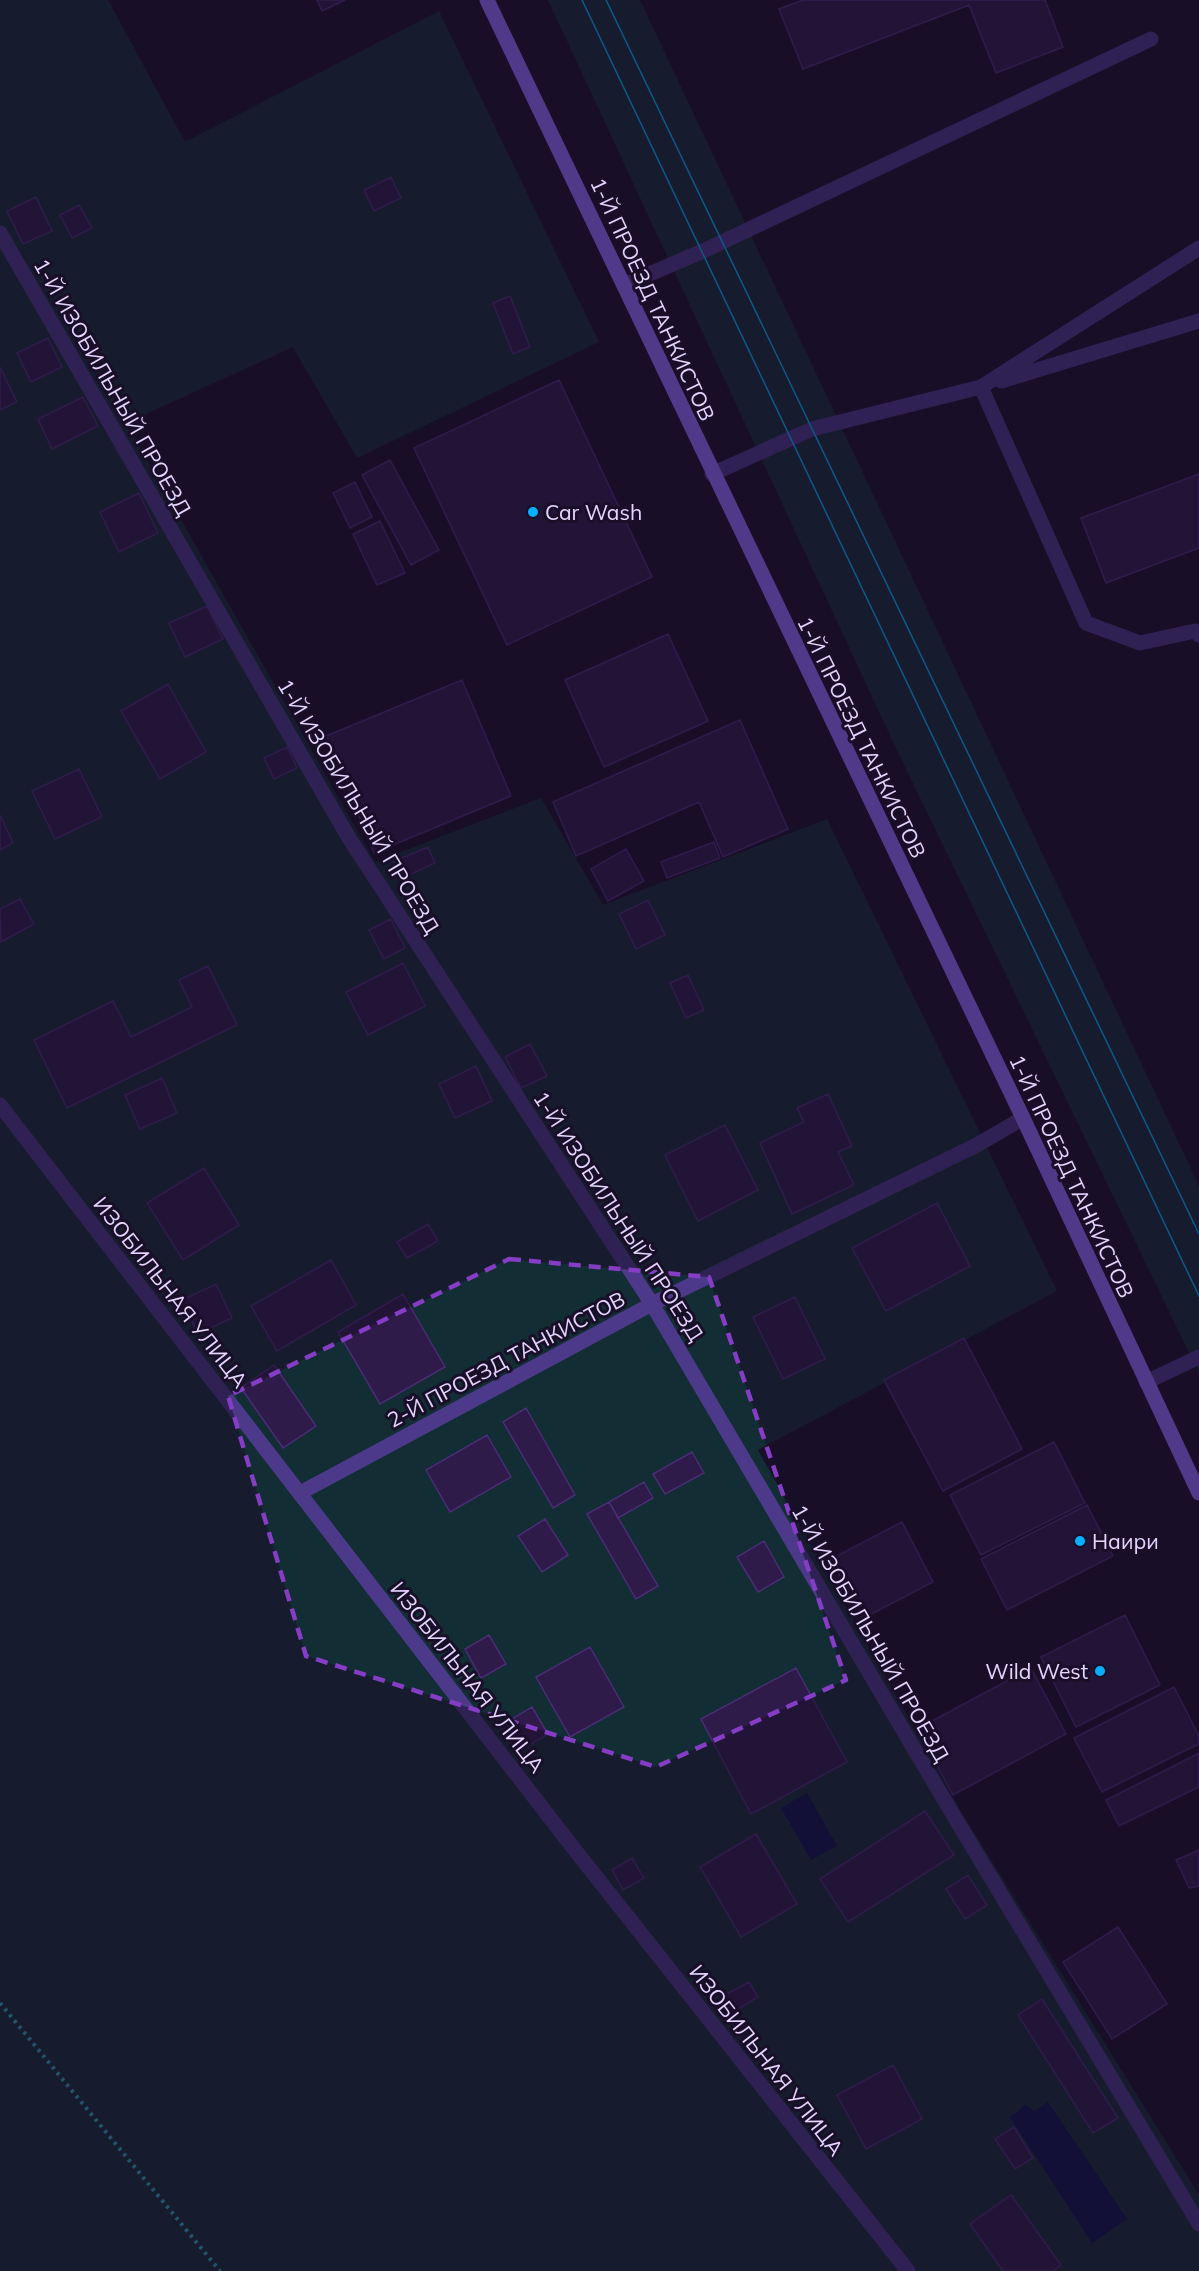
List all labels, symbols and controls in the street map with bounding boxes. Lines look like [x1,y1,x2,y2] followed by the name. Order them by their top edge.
[585,173,721,425] street label: 1-Й ПРОЕЗД ТАНКИСТОВ
[29,254,198,520] street label: 1-Й ИЗОБИЛЬНЫЙ ПРОЕЗД
[545,499,642,525] place label: Car Wash
[526,505,540,519] marker: Car Wash
[792,612,932,862] street label: 1-Й ПРОЕЗД ТАНКИСТОВ
[272,674,446,938] street label: 1-Й ИЗОБИЛЬНЫЙ ПРОЕЗД
[1004,1050,1140,1302] street label: 1-Й ПРОЕЗД ТАНКИСТОВ
[528,1086,710,1346] street label: 1-Й ИЗОБИЛЬНЫЙ ПРОЕЗД
[88,1191,254,1393] street label: ИЗОБИЛЬНАЯ УЛИЦА
[383,1285,629,1433] street label: 2-Й ПРОЕЗД ТАНКИСТОВ
[787,1500,956,1766] street label: 1-Й ИЗОБИЛЬНЫЙ ПРОЕЗД
[1092,1528,1159,1554] place label: Наири
[1073,1534,1087,1548] marker: Наири
[385,1576,551,1778] street label: ИЗОБИЛЬНАЯ УЛИЦА
[985,1658,1088,1684] place label: Wild West
[1093,1664,1107,1678] marker: Wild West
[684,1959,850,2161] street label: ИЗОБИЛЬНАЯ УЛИЦА

